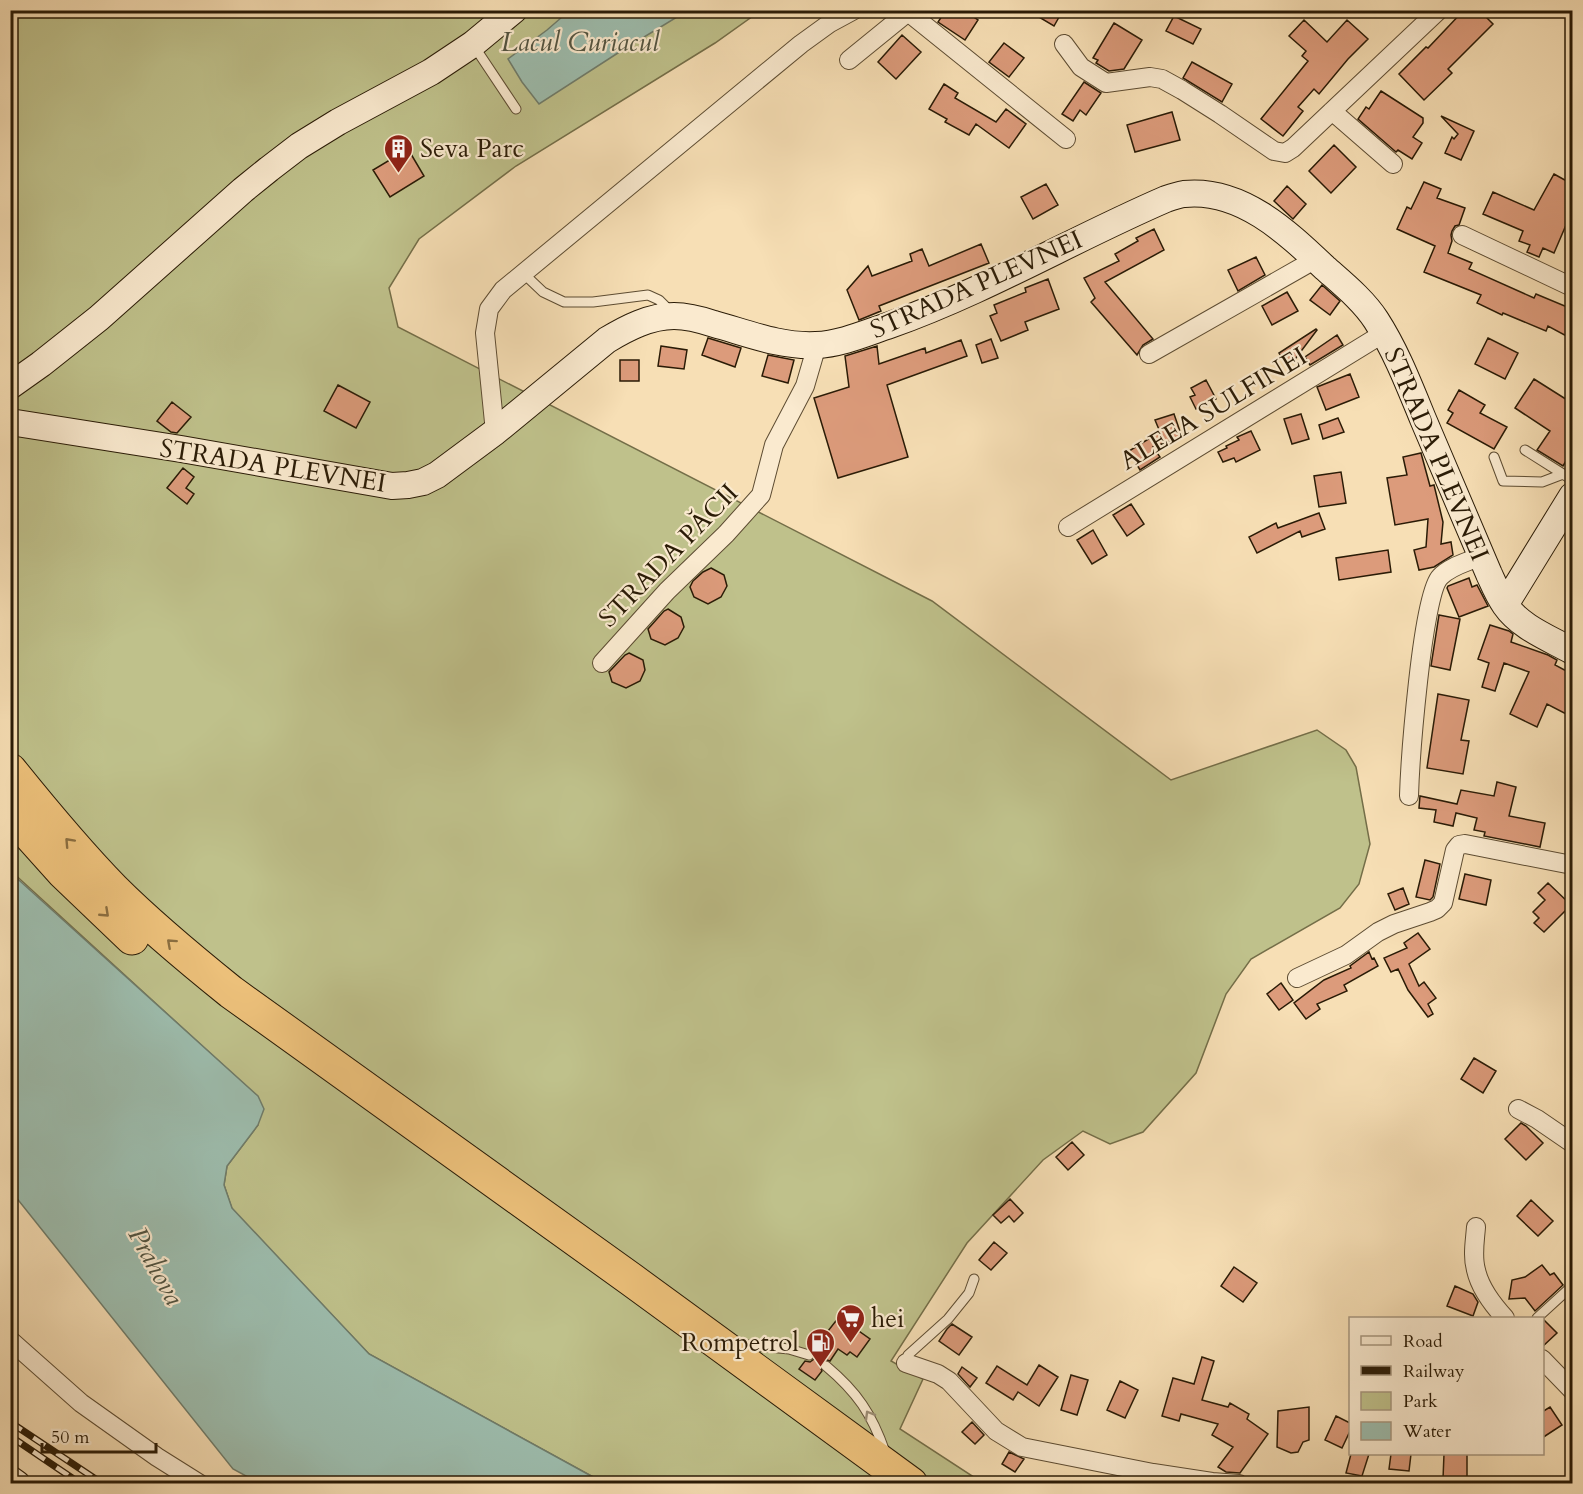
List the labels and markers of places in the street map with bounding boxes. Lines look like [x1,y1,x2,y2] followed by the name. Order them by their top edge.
[420,131,524,166] place label: Seva Parc
[383,132,415,174] building icon: Seva Parc
[871,1301,904,1336] place label: hei
[834,1302,866,1344] supermarket icon: hei
[681,1325,799,1360] place label: Rompetrol
[804,1326,836,1368] fuel station icon: Rompetrol

